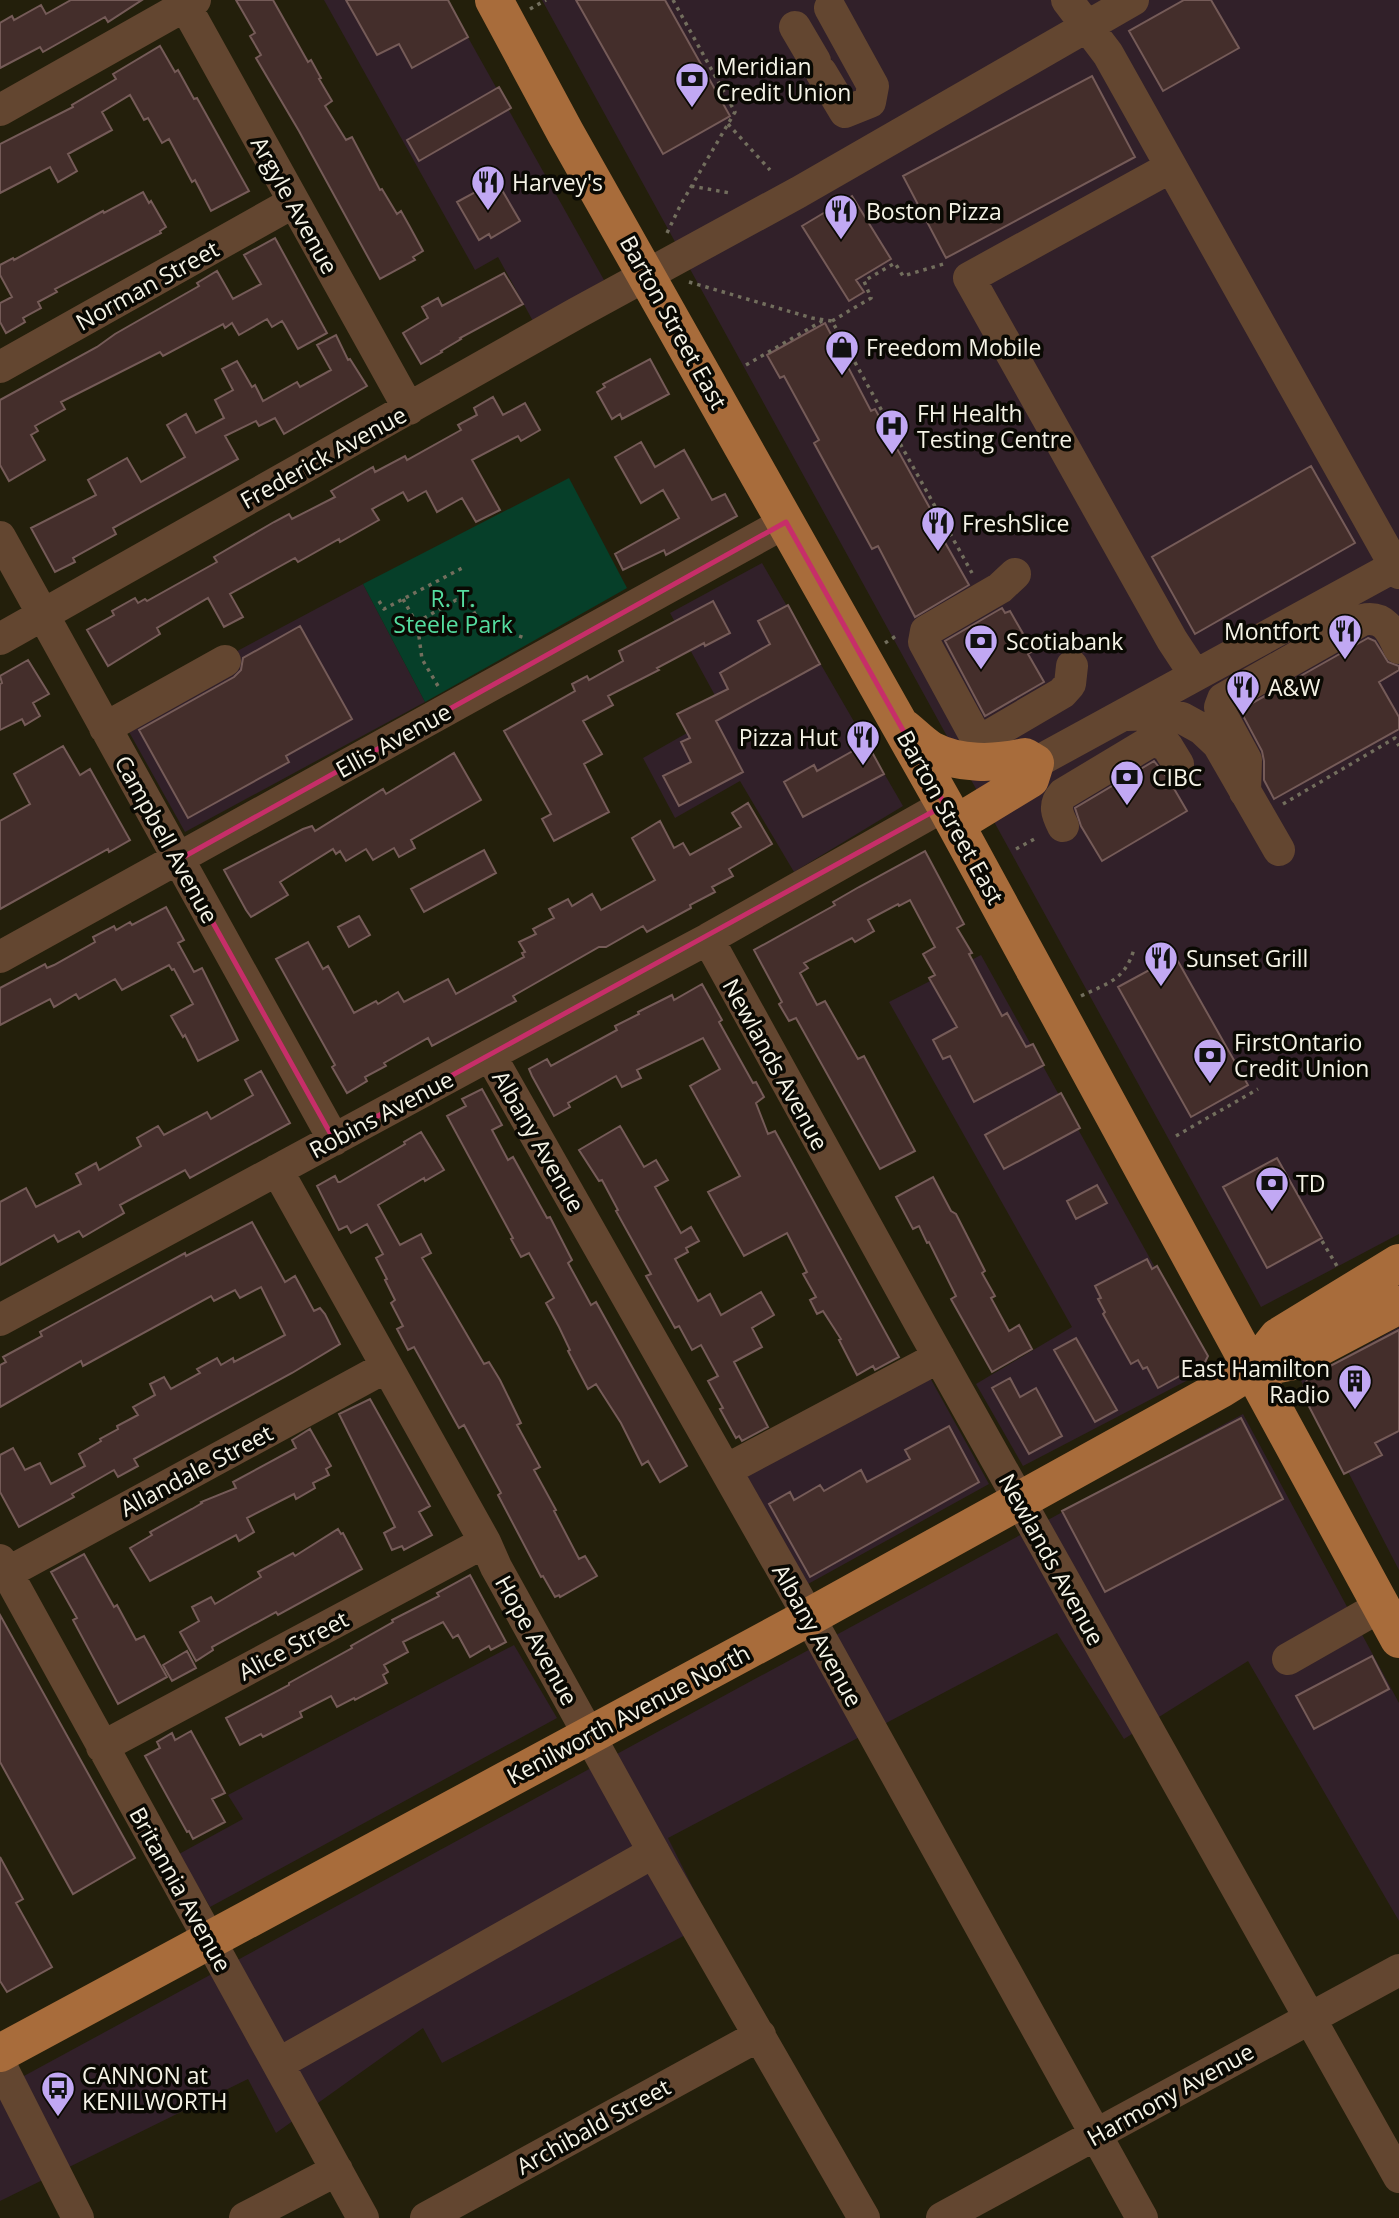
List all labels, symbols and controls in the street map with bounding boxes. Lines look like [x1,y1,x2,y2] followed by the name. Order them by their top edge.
[716,50,851,108] place label: Meridian Credit Union
[673,60,711,109] bank icon: Meridian Credit Union
[244,130,346,280] street label: Argyle Avenue
[469,163,507,212] restaurant icon: Harvey's
[512,166,603,198] place label: Harvey's
[822,192,860,241] restaurant icon: Boston Pizza
[866,195,1002,227] place label: Boston Pizza
[613,229,735,415] street label: Barton Street East
[70,232,224,338] street label: Norman Street
[823,328,861,377] shop icon: Freedom Mobile
[866,331,1041,363] place label: Freedom Mobile
[917,397,1072,455] place label: FH Health Testing Centre
[234,398,412,516] street label: Frederick Avenue
[873,407,911,456] hospital icon: FH Health Testing Centre
[919,504,957,553] restaurant icon: FreshSlice
[962,507,1069,539] place label: FreshSlice
[393,582,513,640] park label: R. T. Steele Park
[1326,612,1364,661] restaurant icon: Montfort
[1224,615,1320,647] place label: Montfort
[962,622,1000,671] bank icon: Scotiabank
[1006,625,1123,657] place label: Scotiabank
[1224,668,1262,717] restaurant icon: A&W
[1268,671,1321,703] place label: A&W
[330,695,456,785] street label: Ellis Avenue
[844,718,882,767] restaurant icon: Pizza Hut
[739,721,838,753] place label: Pizza Hut
[890,724,1012,910] street label: Barton Street East
[108,749,226,929] street label: Campbell Avenue
[1108,758,1146,807] bank icon: CIBC
[1152,761,1202,793] place label: CIBC
[1142,939,1180,988] restaurant icon: Sunset Grill
[1186,942,1308,974] place label: Sunset Grill
[716,972,836,1156] street label: Newlands Avenue
[1234,1026,1369,1084] place label: FirstOntario Credit Union
[1191,1036,1229,1085] bank icon: FirstOntario Credit Union
[303,1063,459,1165] street label: Robins Avenue
[485,1064,593,1218] street label: Albany Avenue
[1253,1164,1291,1213] bank icon: TD
[1296,1167,1325,1199] place label: TD
[1181,1352,1330,1410] place label: East Hamilton Radio
[1336,1362,1374,1411] building icon: East Hamilton Radio
[114,1416,278,1524] street label: Allandale Street
[992,1467,1112,1651] street label: Newlands Avenue
[765,1558,871,1712] street label: Albany Avenue
[488,1569,586,1711] street label: Hope Avenue
[232,1603,354,1687] street label: Alice Street
[501,1636,755,1792] street label: Kenilworth Avenue North
[122,1801,240,1977] street label: Britannia Avenue
[1081,2035,1259,2153] street label: Harmony Avenue
[82,2059,228,2117] place label: CANNON at KENILWORTH
[39,2069,77,2118] bus stop icon: CANNON at KENILWORTH
[510,2070,676,2182] street label: Archibald Street

